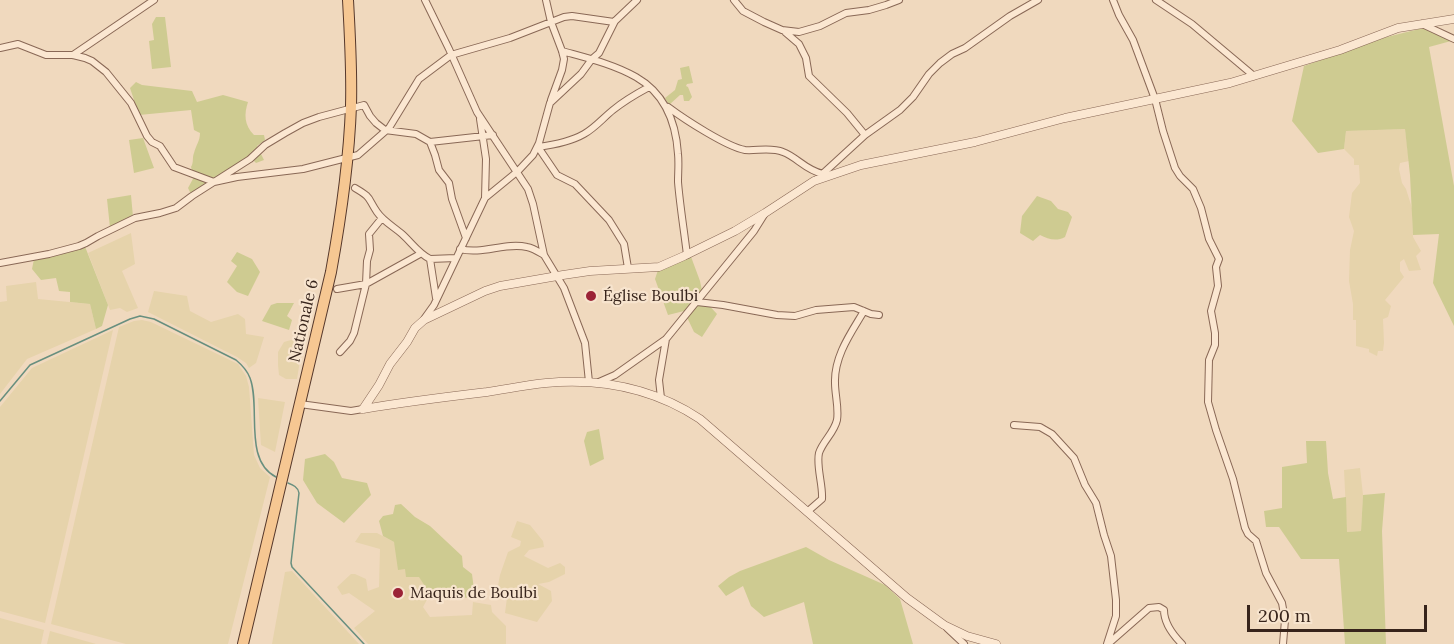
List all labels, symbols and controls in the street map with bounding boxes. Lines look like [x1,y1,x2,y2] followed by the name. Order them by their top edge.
[285,278,323,364] street label: Nationale 6
[603,286,698,306] place label: Église Boulbi
[584,289,598,303] marker: Église Boulbi
[410,583,537,603] place label: Maquis de Boulbi
[391,586,405,600] marker: Maquis de Boulbi
[1250,593,1430,631] scale bar
[1258,604,1311,627] text: 200 m

